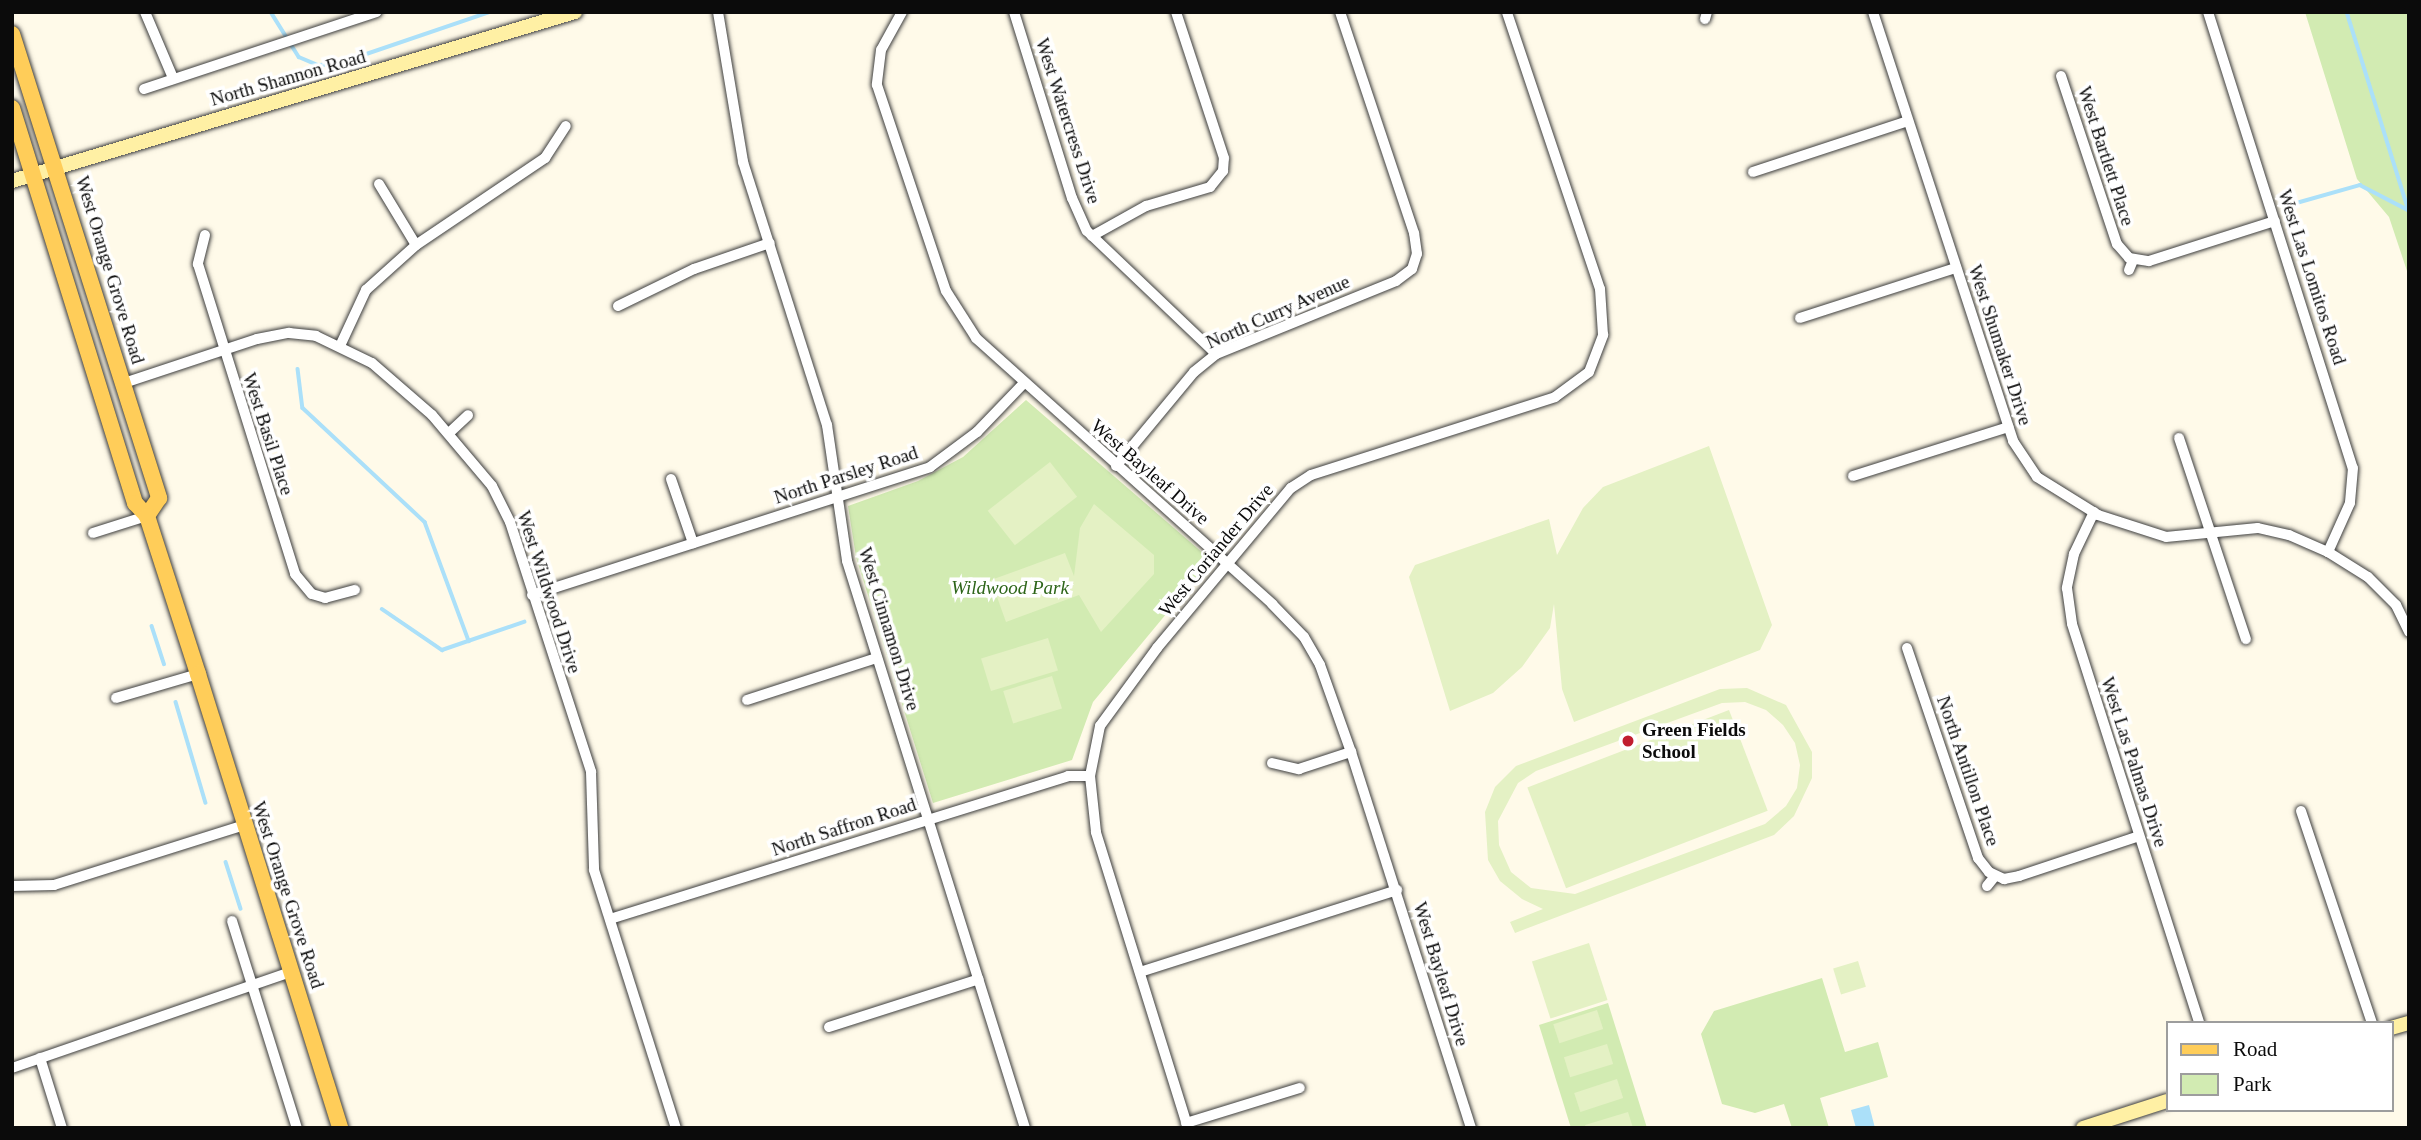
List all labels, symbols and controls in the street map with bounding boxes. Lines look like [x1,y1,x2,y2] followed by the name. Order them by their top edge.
[1030,35,1106,207] street label: West Watercress Drive
[208,45,368,111] street label: North Shannon Road
[2073,83,2139,229] street label: West Bartlett Place
[71,173,149,367] street label: West Orange Grove Road
[2273,187,2351,367] street label: West Las Lomitos Road
[1963,262,2037,428] street label: West Shumaker Drive
[1202,270,1354,354] street label: North Curry Avenue
[238,370,298,498] street label: West Basil Place
[1086,414,1214,530] street label: West Bayleaf Drive
[771,441,921,509] street label: North Parsley Road
[1154,479,1278,621] street label: West Coriander Drive
[512,508,586,676] street label: West Wildwood Drive
[853,545,925,713] street label: West Cinnamon Drive
[951,577,1069,599] park label: Wildwood Park
[2096,674,2172,850] street label: West Las Palmas Drive
[1931,692,2005,850] street label: North Antillon Place
[1642,719,1746,763] place label: Green Fields School
[1620,733,1636,749] marker: Green Fields School
[769,793,919,861] street label: North Saffron Road
[247,799,329,991] street label: West Orange Grove Road
[1408,899,1474,1049] street label: West Bayleaf Drive
[2166,1021,2393,1112] legend
[2233,1037,2277,1061] text: Road
[2233,1072,2272,1096] text: Park

